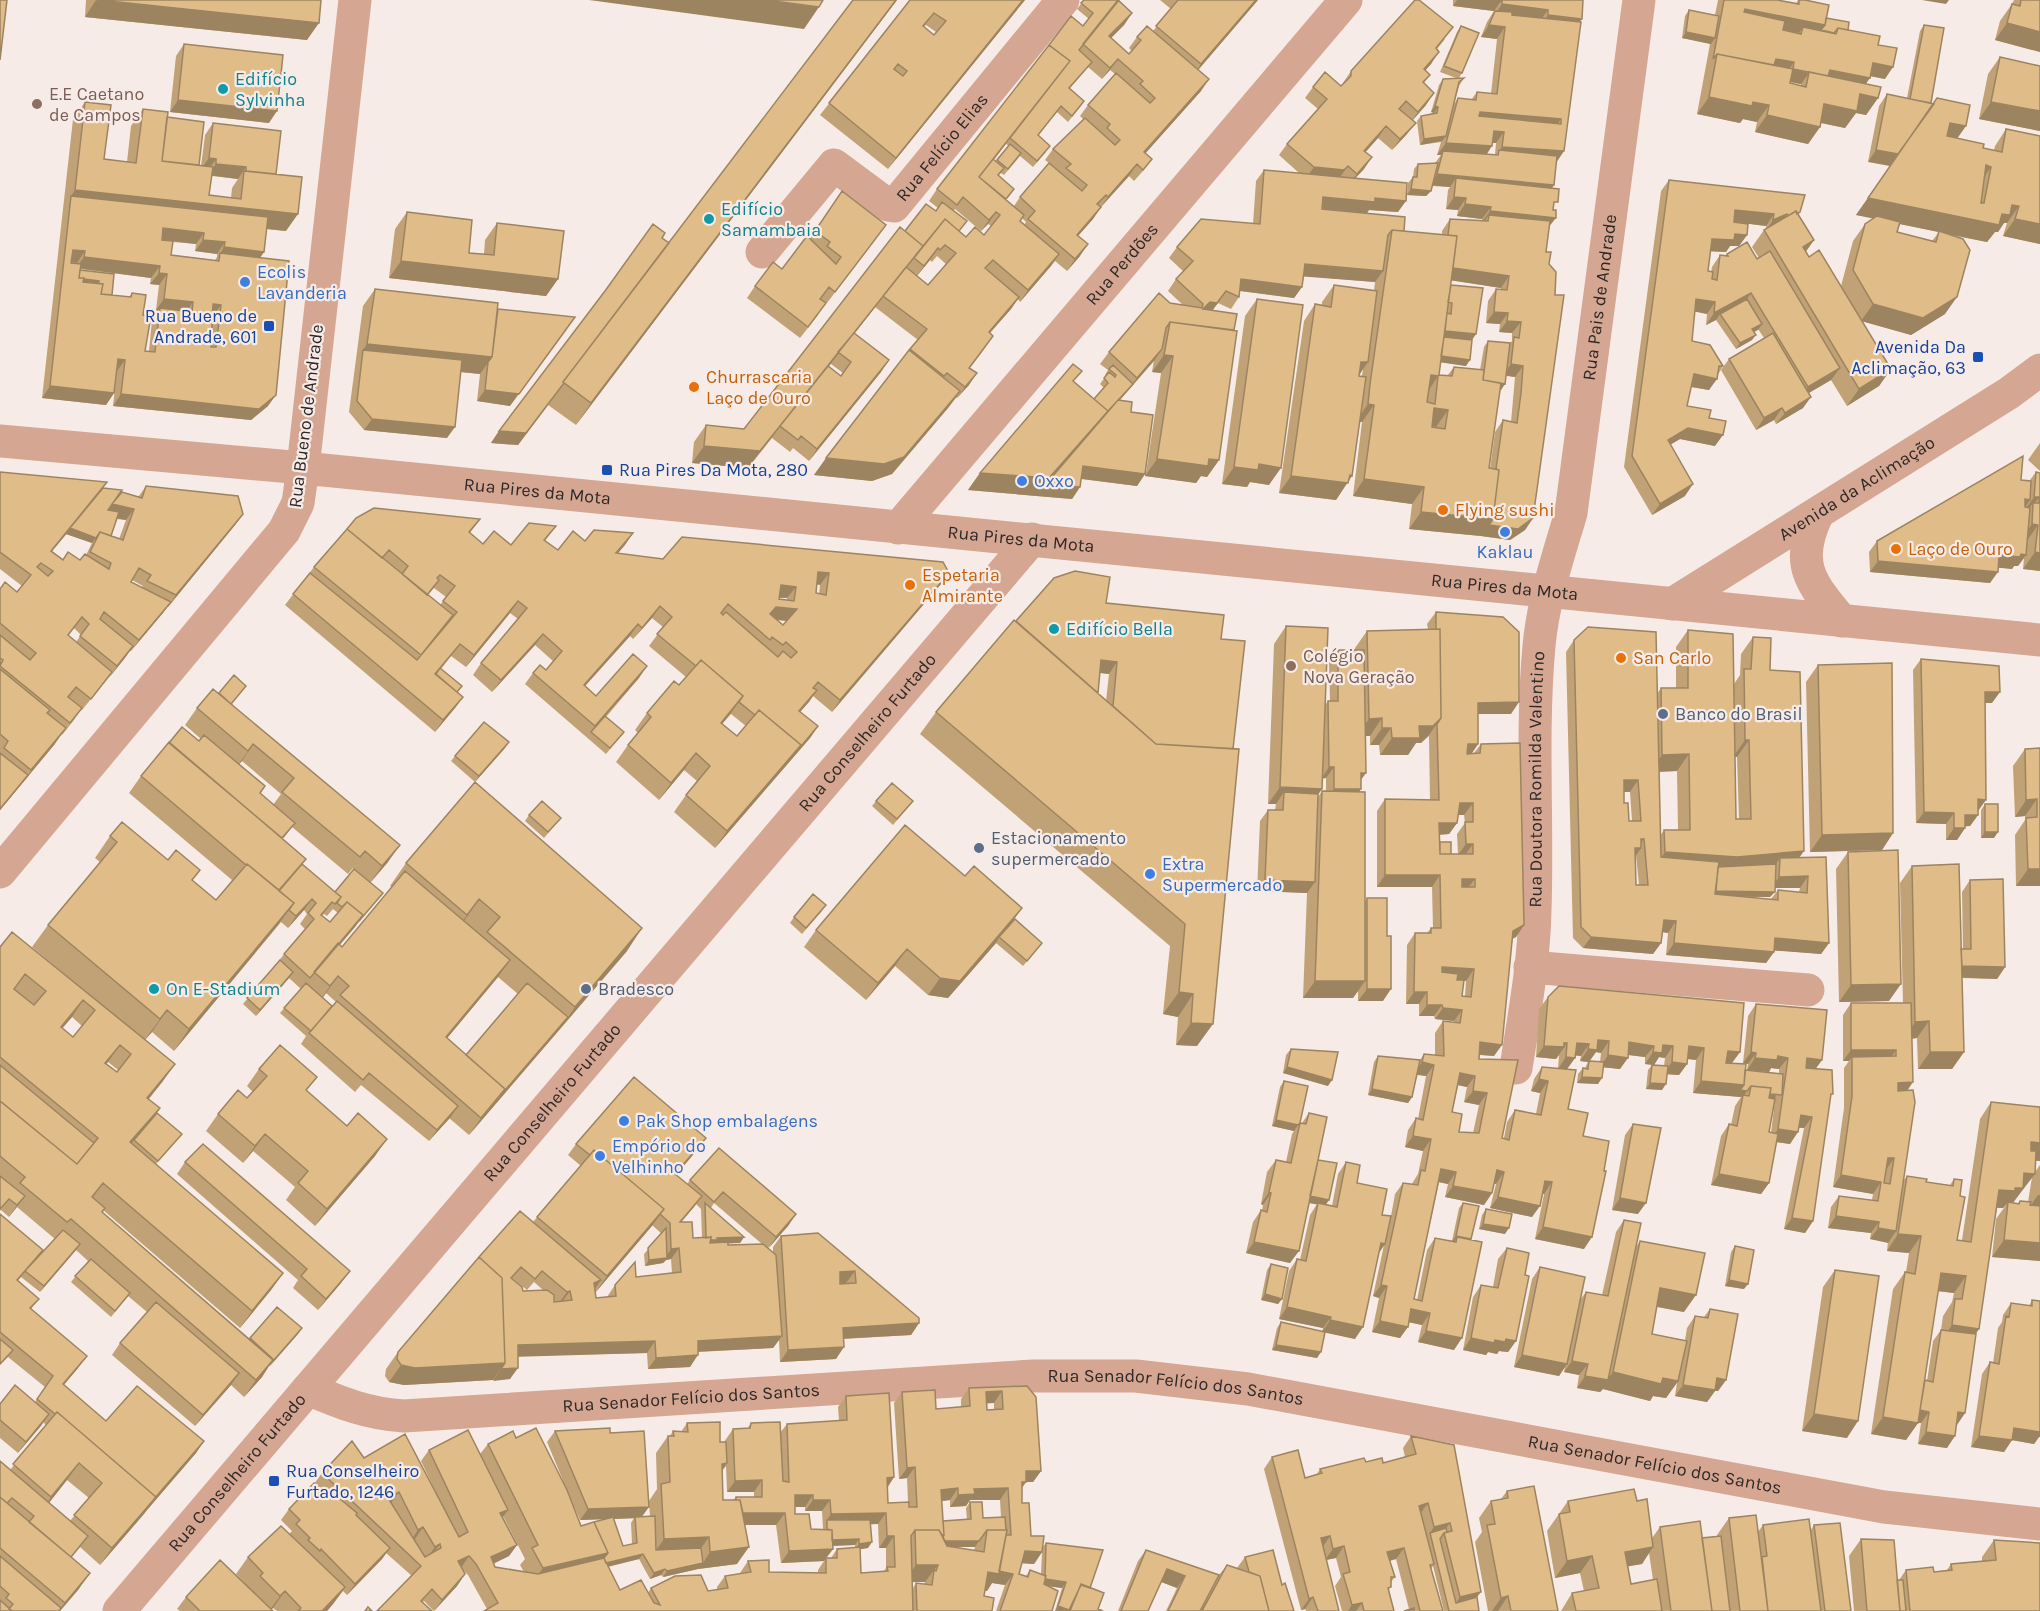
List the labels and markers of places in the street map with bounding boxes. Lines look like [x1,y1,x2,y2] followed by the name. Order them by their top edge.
[235,68,305,111] place label: Edifício Sylvinha
[216,82,230,96] marker: Edifício Sylvinha
[49,83,144,126] place label: E.E Caetano de Campos
[30,97,44,111] marker: E.E Caetano de Campos
[721,198,821,241] place label: Edifício Samambaia
[702,212,716,226] marker: Edifício Samambaia
[257,261,347,304] place label: Ecolis Lavanderia
[238,275,252,289] marker: Ecolis Lavanderia
[145,305,257,348] place label: Rua Bueno de Andrade, 601
[262,319,276,333] marker: Rua Bueno de Andrade, 601
[1851,336,1966,379] place label: Avenida Da Aclimação, 63
[1971,350,1985,364] marker: Avenida Da Aclimação, 63
[706,366,812,409] place label: Churrascaria Laço de Ouro
[687,380,701,394] marker: Churrascaria Laço de Ouro
[619,459,808,481] place label: Rua Pires Da Mota, 280
[600,463,614,477] marker: Rua Pires Da Mota, 280
[1034,470,1074,492] place label: Oxxo
[1015,474,1029,488] marker: Oxxo
[1455,499,1555,521] place label: Flying sushi
[1436,503,1450,517] marker: Flying sushi
[1498,525,1512,539] marker: Kaklau
[1908,538,2013,560] place label: Laço de Ouro
[1477,541,1533,563] place label: Kaklau
[1889,542,1903,556] marker: Laço de Ouro
[922,564,1003,607] place label: Espetaria Almirante
[903,578,917,592] marker: Espetaria Almirante
[1066,618,1173,640] place label: Edifício Bella
[1047,622,1061,636] marker: Edifício Bella
[1303,645,1415,688] place label: Colégio Nova Geração
[1633,647,1711,669] place label: San Carlo
[1614,651,1628,665] marker: San Carlo
[1284,659,1298,673] marker: Colégio Nova Geração
[1675,703,1803,725] place label: Banco do Brasil
[1656,707,1670,721] marker: Banco do Brasil
[991,827,1126,870] place label: Estacionamento supermercado
[972,841,986,855] marker: Estacionamento supermercado
[1162,853,1282,896] place label: Extra Supermercado
[1143,867,1157,881] marker: Extra Supermercado
[166,978,280,1000] place label: On E-Stadium
[598,978,674,1000] place label: Bradesco
[147,982,161,996] marker: On E-Stadium
[579,982,593,996] marker: Bradesco
[636,1110,818,1132] place label: Pak Shop embalagens
[617,1114,631,1128] marker: Pak Shop embalagens
[612,1135,706,1178] place label: Empório do Velhinho
[593,1149,607,1163] marker: Empório do Velhinho
[286,1460,419,1503] place label: Rua Conselheiro Furtado, 1246
[267,1474,281,1488] marker: Rua Conselheiro Furtado, 1246

